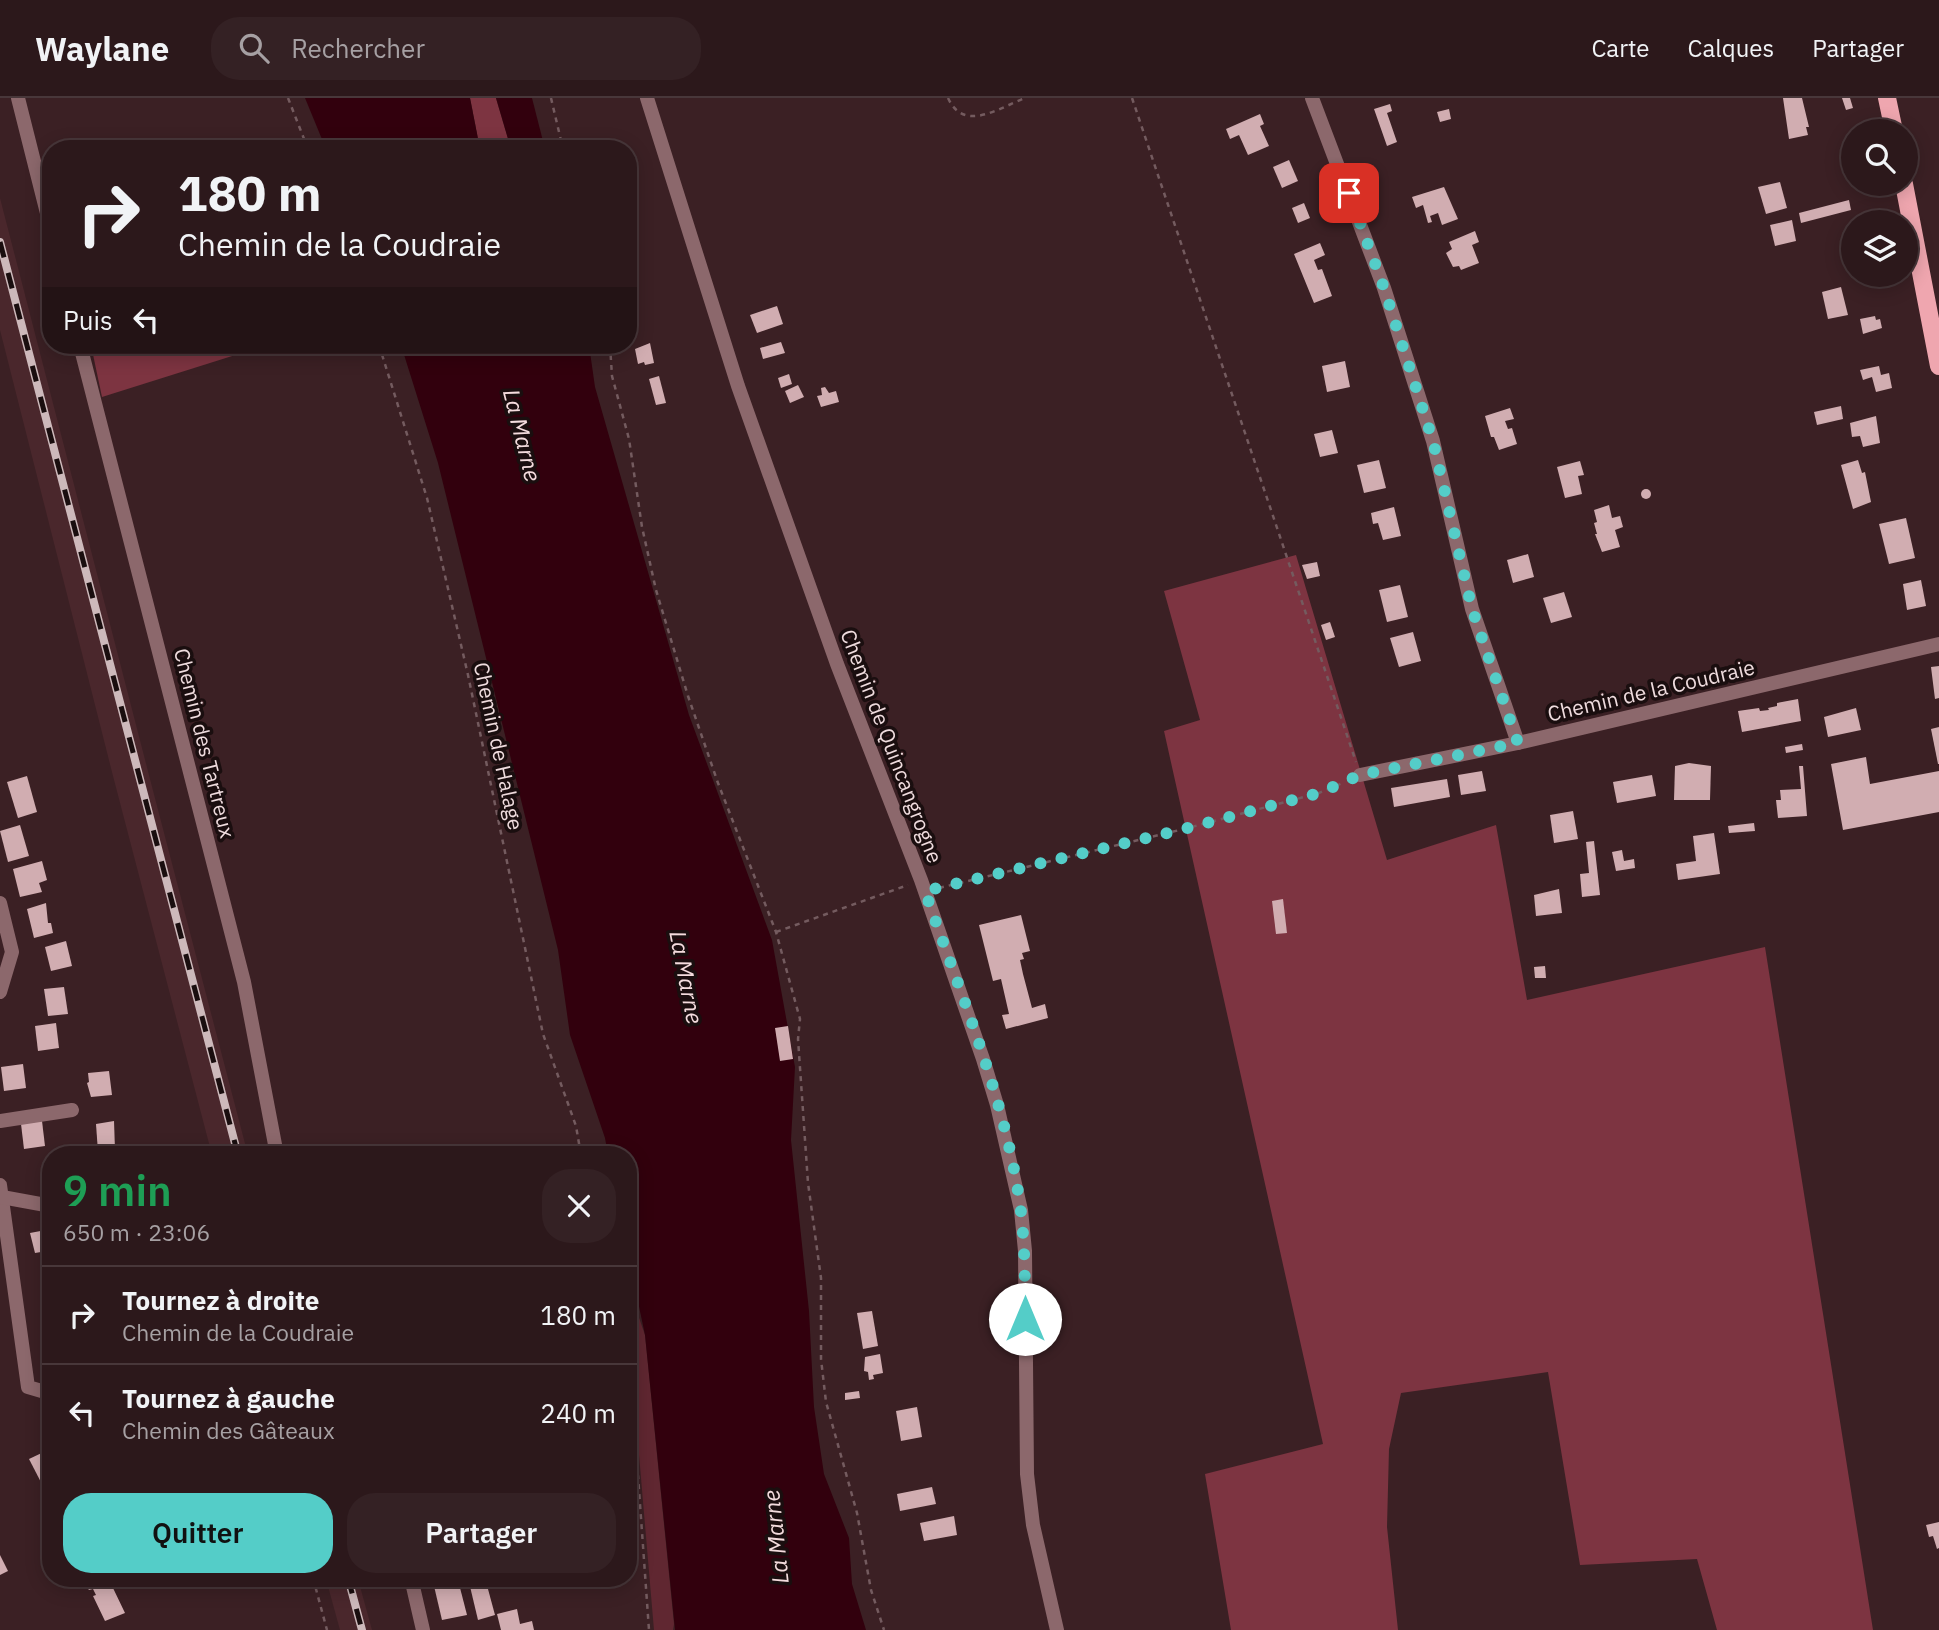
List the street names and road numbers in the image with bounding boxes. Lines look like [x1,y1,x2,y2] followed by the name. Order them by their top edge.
[834,625,950,867] street label: Chemin de Quincangrogne
[168,645,242,841] street label: Chemin des Tartreux
[1545,653,1757,727] street label: Chemin de la Coudraie
[468,659,530,833] street label: Chemin de Halage

